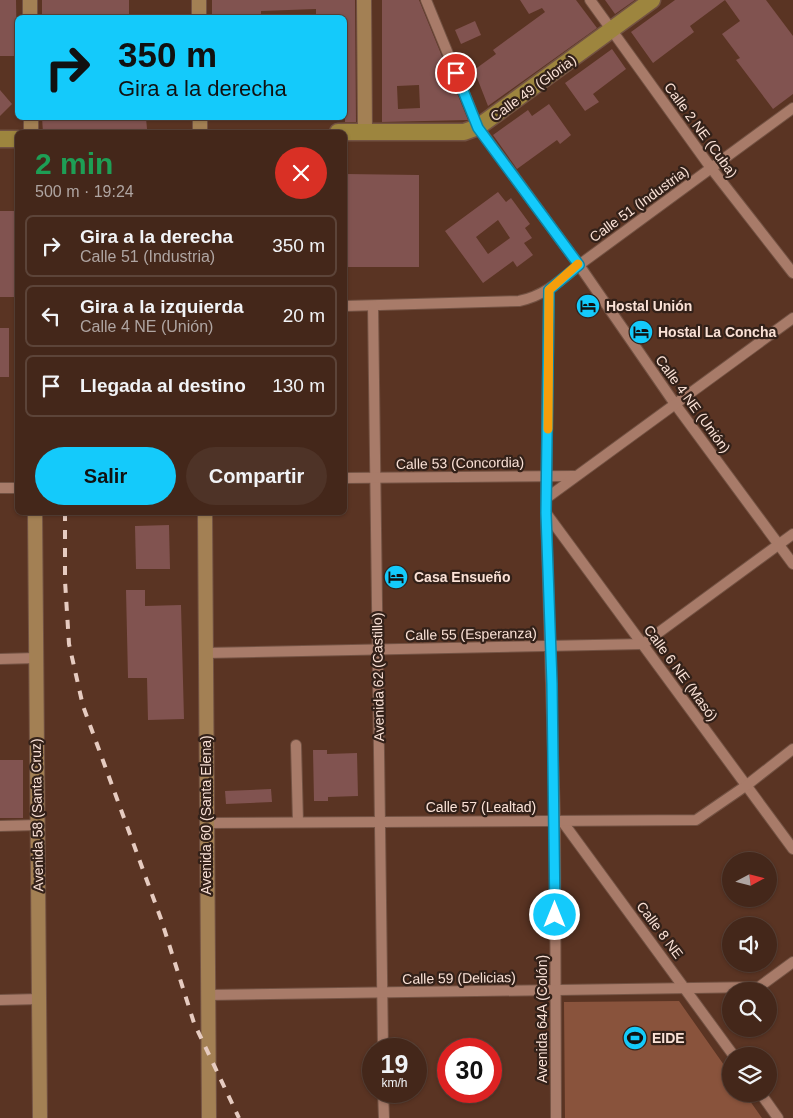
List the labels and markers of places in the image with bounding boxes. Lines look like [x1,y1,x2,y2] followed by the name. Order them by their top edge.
[435,52,477,94] pin
[575,293,601,319] hotel icon: Hostal Unión
[606,298,692,314] place label: Hostal Unión
[628,319,654,345] hotel icon: Hostal La Concha
[658,324,776,340] place label: Hostal La Concha
[383,564,409,590] hotel icon: Casa Ensueño
[414,569,510,585] place label: Casa Ensueño
[622,1025,648,1051] sports icon: EIDE
[652,1030,685,1046] place label: EIDE

